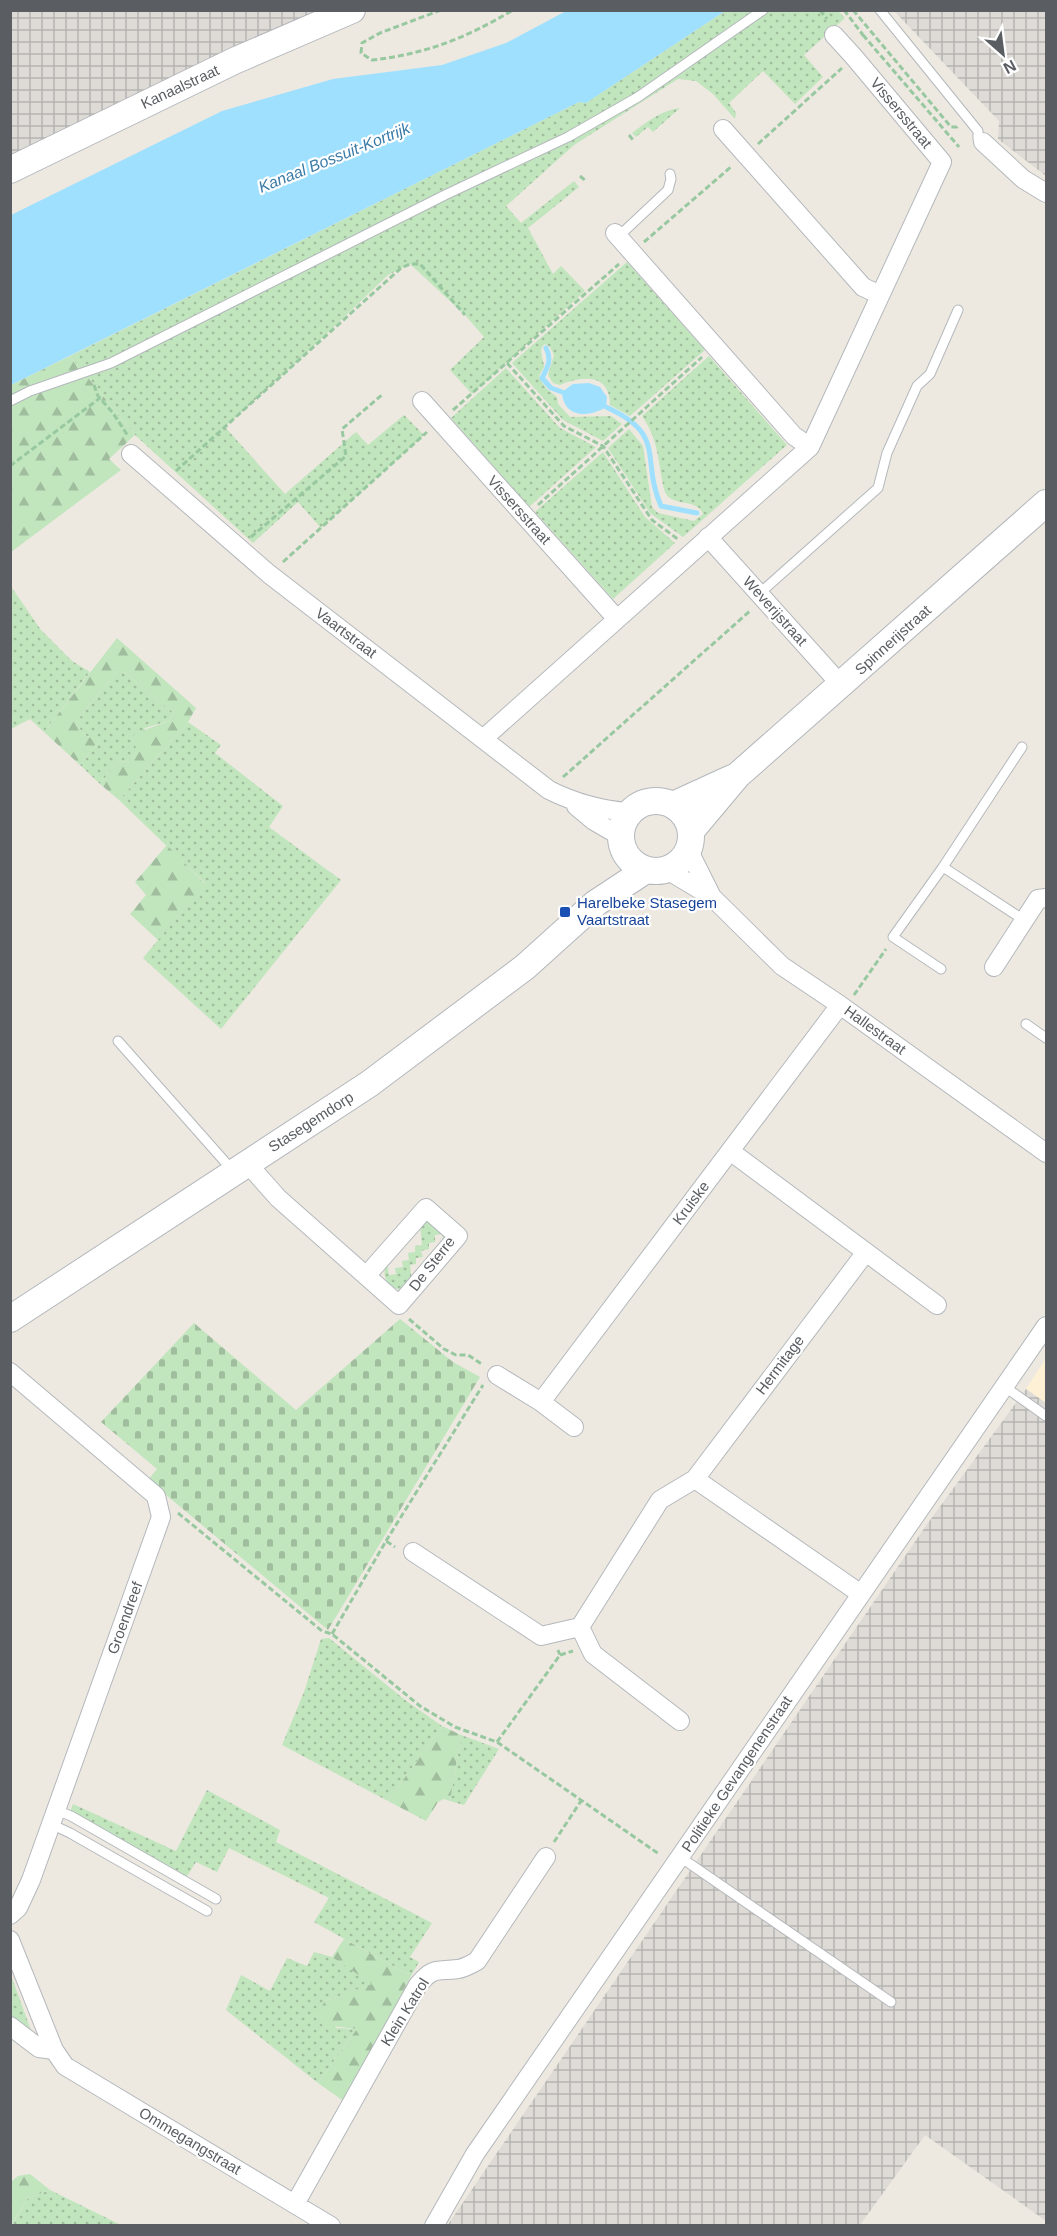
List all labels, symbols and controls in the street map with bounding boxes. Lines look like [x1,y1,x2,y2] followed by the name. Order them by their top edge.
[973,24,1033,84] north arrow
[1001,57,1019,77] text: N
[138,61,222,112] street label: Kanaalstraat
[867,74,936,152] street label: Vissersstraat
[256,119,413,196] water label: Kanaal Bossuit-Kortrijk
[484,472,555,548] street label: Vissersstraat
[740,573,811,649] street label: Weverijstraat
[851,601,935,678] street label: Spinnerijstraat
[312,604,381,662] street label: Vaartstraat
[577,894,717,928] place label: Harelbeke Stasegem Vaartstraat
[558,905,572,919] marker: Harelbeke Stasegem Vaartstraat
[841,1002,910,1058] street label: Hallestraat
[265,1088,356,1155] street label: Stasegemdorp
[669,1178,712,1228] street label: Kruiske
[405,1233,458,1294] street label: De Sterre
[752,1332,807,1397] street label: Hermitage
[104,1578,146,1656] street label: Groendreef
[678,1692,796,1855] street label: Politieke Gevangenenstraat
[377,1975,432,2049] street label: Klein Katrol
[136,2103,245,2178] street label: Ommegangstraat

